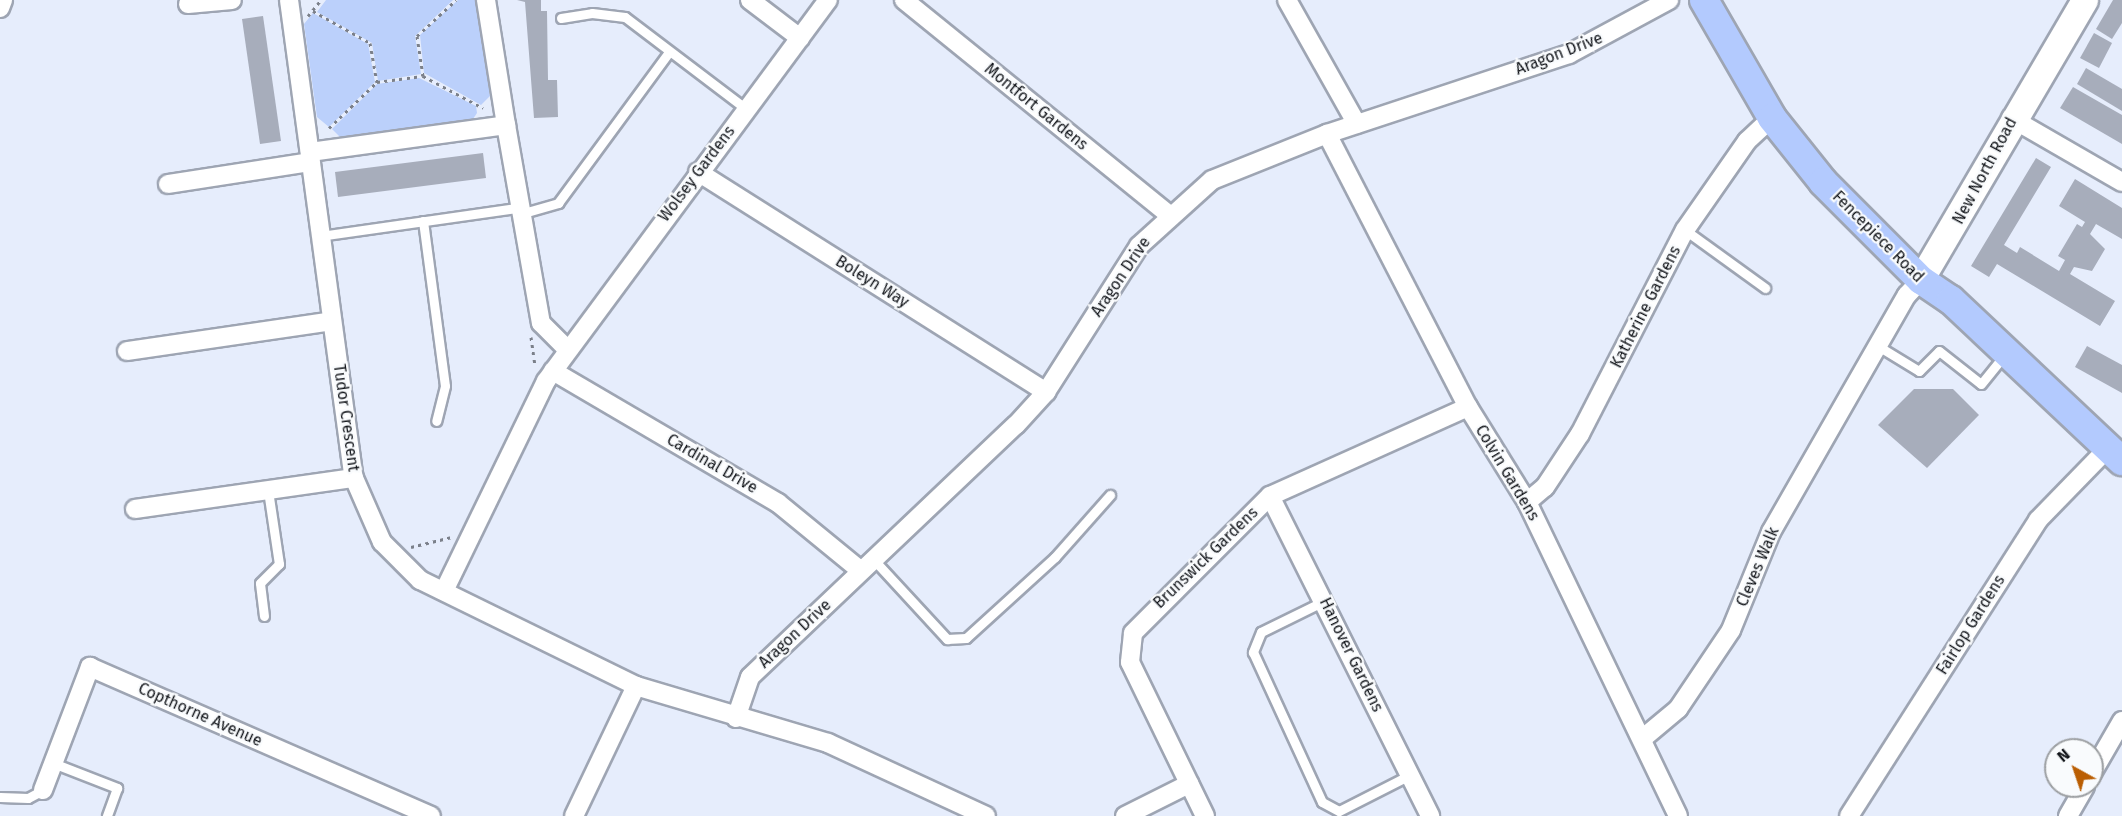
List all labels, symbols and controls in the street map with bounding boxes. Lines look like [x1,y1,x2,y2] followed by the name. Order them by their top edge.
[1513,29,1605,79] street label: Aragon Drive
[980,59,1092,155] street label: Montfort Gardens
[1949,114,2021,228] street label: New North Road
[655,122,739,226] street label: Wolsey Gardens
[1828,187,1928,287] street label: Fencepiece Road
[1087,234,1155,320] street label: Aragon Drive
[1607,243,1685,371] street label: Katherine Gardens
[832,252,912,312] street label: Boleyn Way
[329,363,363,473] street label: Tudor Crescent
[1471,422,1543,524] street label: Colvin Gardens
[663,430,761,498] street label: Cardinal Drive
[1150,503,1262,613] street label: Brunswick Gardens
[1733,524,1783,610] street label: Cleves Walk
[1933,572,2009,678] street label: Fairlop Gardens
[1315,595,1387,715] street label: Hanover Gardens
[755,596,835,672] street label: Aragon Drive
[135,679,265,751] street label: Copthorne Avenue
[2044,738,2104,798] north arrow
[2053,745,2074,766] text: N

